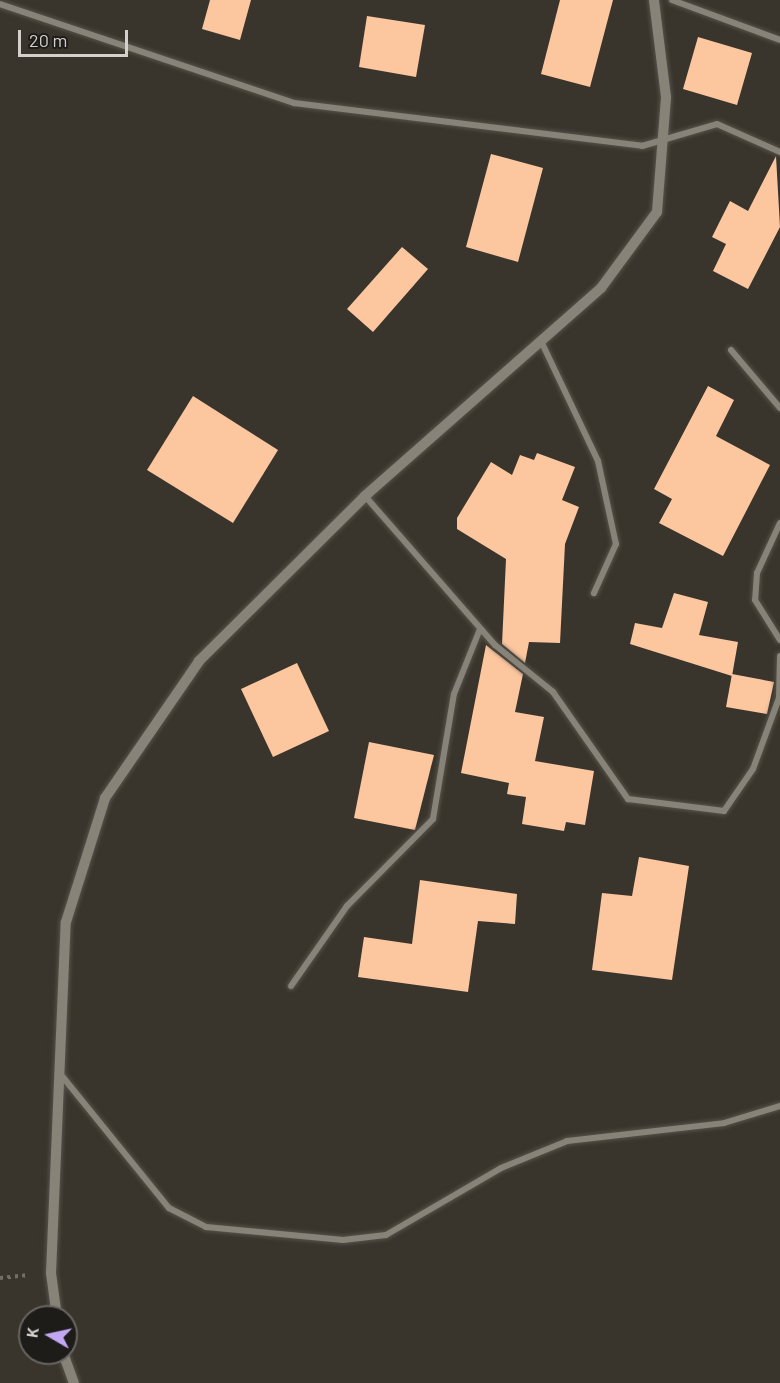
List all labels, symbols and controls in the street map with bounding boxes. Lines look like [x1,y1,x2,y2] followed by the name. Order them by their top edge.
[21,18,130,56] scale bar
[29,29,67,51] text: 20 m
[18,1305,78,1365] north arrow
[22,1326,42,1339] text: K

